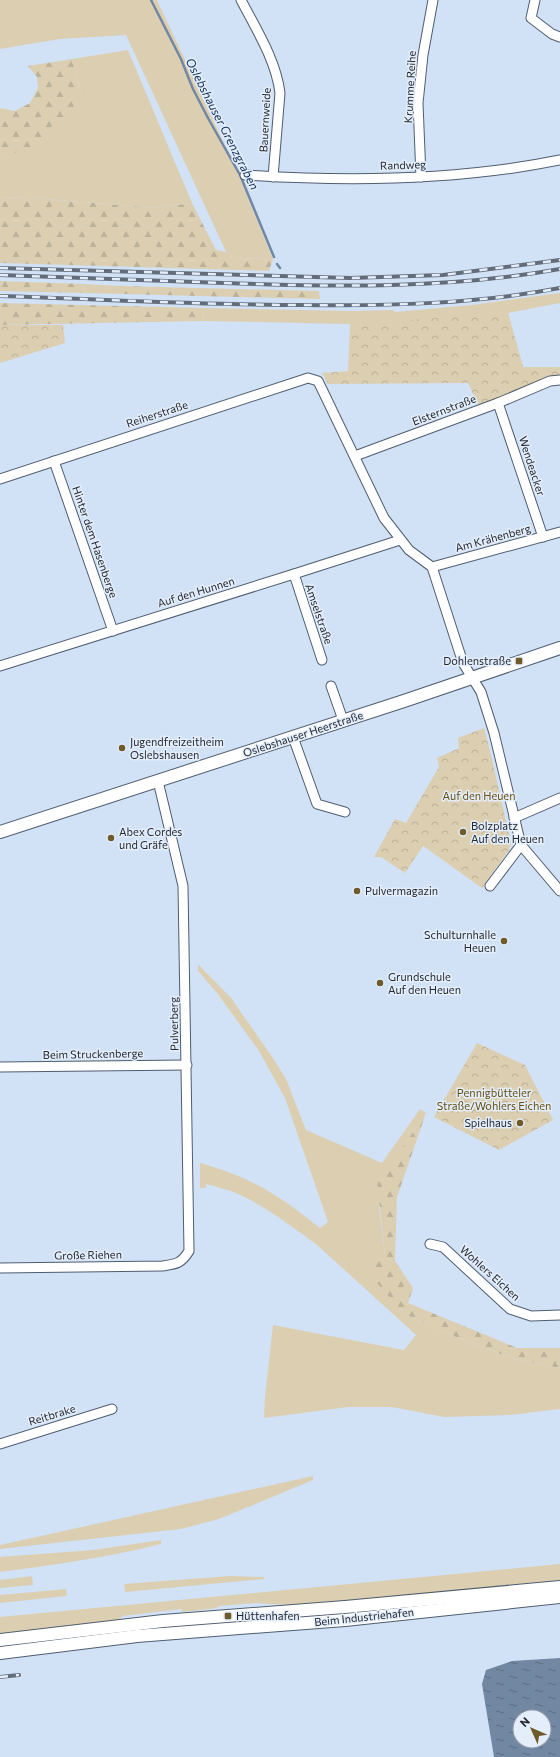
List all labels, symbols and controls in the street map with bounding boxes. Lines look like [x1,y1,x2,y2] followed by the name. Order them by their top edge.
[401,50,418,124] street label: Krumme Reihe
[183,55,262,192] water label: Oslebshauser Grenzgraben
[256,87,273,153] street label: Bauernweide
[380,157,426,172] street label: Randweg
[410,391,478,428] street label: Elsternstraße
[124,397,189,430] street label: Reiherstraße
[517,434,548,498] street label: Wendeacker
[70,484,121,600] street label: Hinter dem Hasenberge
[454,521,532,554] street label: Am Krähenberg
[156,574,236,609] street label: Auf den Hunnen
[303,582,336,646] street label: Amselstraße
[443,654,511,667] place label: Dohlenstraße
[514,656,524,666] marker: Dohlenstraße
[241,708,365,759] street label: Oslebshauser Heerstraße
[130,735,224,761] place label: Jugendfreizeitheim Oslebshausen
[117,743,127,753] marker: Jugendfreizeitheim Oslebshausen
[443,789,515,802] park label: Auf den Heuen
[471,819,544,845] place label: Bolzplatz Auf den Heuen
[119,825,182,851] place label: Abex Cordes und Gräfe
[458,827,468,837] marker: Bolzplatz Auf den Heuen
[106,833,116,843] marker: Abex Cordes und Gräfe
[365,884,438,897] place label: Pulvermagazin
[352,886,362,896] marker: Pulvermagazin
[424,928,496,954] place label: Schulturnhalle Heuen
[499,936,509,946] marker: Schulturnhalle Heuen
[388,970,461,996] place label: Grundschule Auf den Heuen
[375,978,385,988] marker: Grundschule Auf den Heuen
[167,997,180,1051] street label: Pulverberg
[43,1046,144,1061] street label: Beim Struckenberge
[437,1086,551,1112] park label: Pennigbütteler Straße/Wohlers Eichen
[464,1116,512,1129] place label: Spielhaus
[515,1118,525,1128] marker: Spielhaus
[458,1242,523,1303] street label: Wohlers Eichen
[54,1247,122,1262] street label: Große Riehen
[27,1401,77,1428] street label: Reitbrake
[314,1605,414,1628] street label: Beim Industriehafen
[236,1609,300,1622] place label: Hüttenhafen
[223,1611,233,1621] marker: Hüttenhafen
[512,1709,552,1749] north arrow
[517,1714,532,1729] text: N

